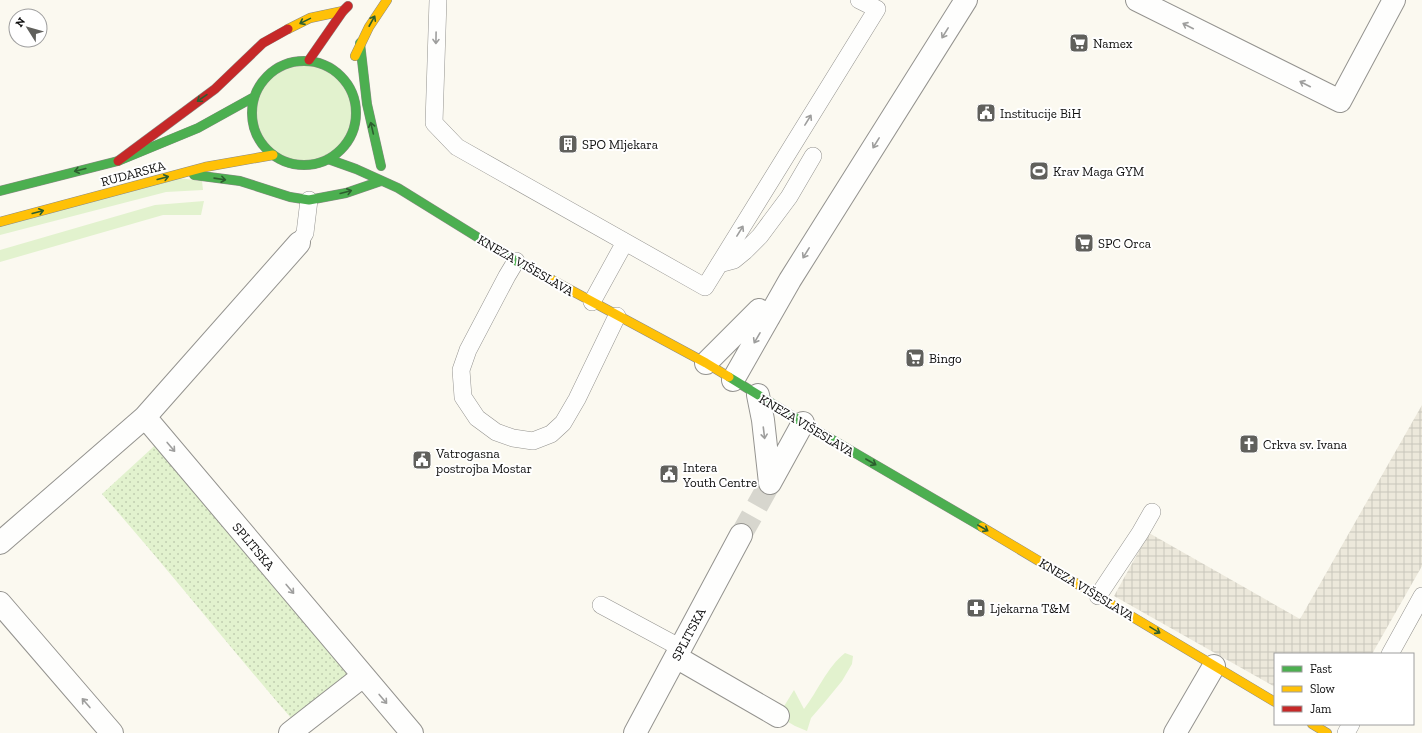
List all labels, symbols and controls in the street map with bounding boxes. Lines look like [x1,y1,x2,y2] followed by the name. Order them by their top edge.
[8,8,48,48] north arrow
[13,15,29,30] text: N
[369,15,377,27] one-way arrow
[300,18,312,25] one-way arrow
[1183,21,1195,29] one-way arrow
[941,27,949,38] one-way arrow
[432,31,440,44] one-way arrow
[1068,32,1090,54] supermarket icon: Namex
[1093,36,1133,51] place label: Namex
[1299,80,1311,87] one-way arrow
[197,94,208,102] one-way arrow
[975,102,997,124] public building icon: Institucije BiH
[1000,106,1081,122] place label: Institucije BiH
[805,114,813,126] one-way arrow
[368,122,376,135] one-way arrow
[557,133,579,155] building icon: SPO Mljekara
[582,137,659,153] place label: SPO Mljekara
[871,137,879,149] one-way arrow
[99,158,168,189] street label: RUDARSKA
[1028,160,1050,182] sports icon: Krav Maga GYM
[1053,164,1144,179] place label: Krav Maga GYM
[74,166,87,174] one-way arrow
[157,174,170,181] one-way arrow
[213,175,226,183] one-way arrow
[339,188,352,195] one-way arrow
[31,207,44,215] one-way arrow
[736,225,744,237] one-way arrow
[475,232,577,299] street label: KNEZA VIŠESLAVA
[1073,232,1095,254] supermarket icon: SPC Orca
[1098,236,1152,251] place label: SPC Orca
[802,247,810,259] one-way arrow
[752,332,760,344] one-way arrow
[904,347,926,369] supermarket icon: Bingo
[929,351,962,366] place label: Bingo
[756,391,858,460] street label: KNEZA VIŠESLAVA
[761,426,768,439] one-way arrow
[1238,433,1260,455] church icon: Crkva sv. Ivana
[1263,437,1348,452] place label: Crkva sv. Ivana
[166,441,175,452] one-way arrow
[435,446,532,477] place label: Vatrogasna postrojba Mostar
[411,449,433,471] public building icon: Vatrogasna postrojba Mostar
[865,459,877,467] one-way arrow
[682,460,757,490] place label: Intera Youth Centre
[658,463,680,485] public building icon: Intera Youth Centre
[229,520,278,574] street label: SPLITSKA
[977,524,989,532] one-way arrow
[1036,555,1138,624] street label: KNEZA VIŠESLAVA
[286,584,295,594] one-way arrow
[965,597,987,619] pharmacy icon: Ljekarna T&M
[990,601,1070,617] place label: Ljekarna T&M
[668,605,709,663] street label: SPLITSKA
[1149,627,1161,635] one-way arrow
[1274,653,1414,725] legend
[1310,662,1333,676] text: Fast
[1310,682,1336,696] text: Slow
[378,694,387,704] one-way arrow
[82,698,91,709] one-way arrow
[1310,702,1332,716] text: Jam

